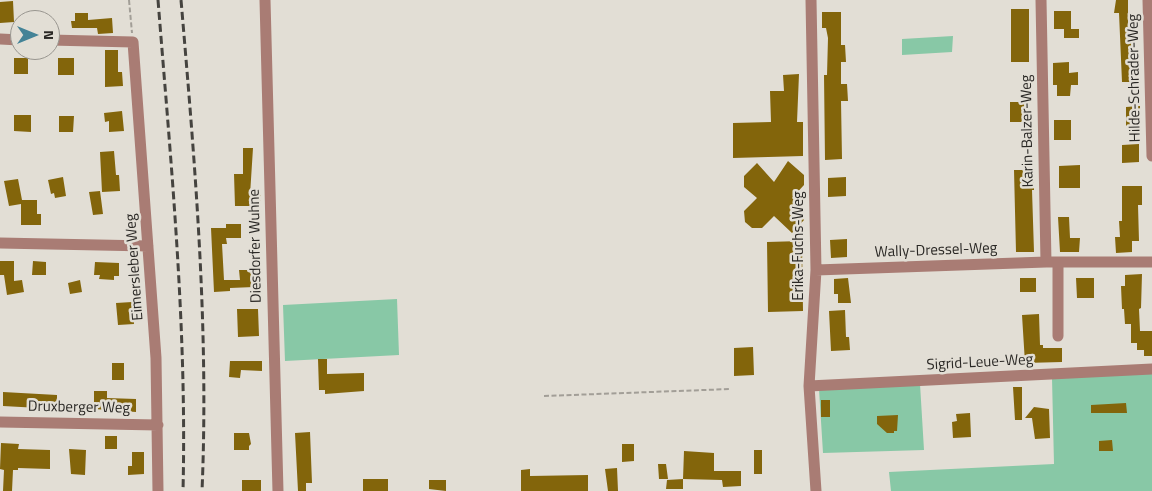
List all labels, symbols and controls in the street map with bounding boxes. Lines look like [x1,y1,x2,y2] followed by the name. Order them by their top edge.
[10,10,60,60] north arrow
[1125,14,1145,142] street label: Hilde-Schrader-Weg
[39,30,60,40] text: N
[1018,74,1038,188] street label: Karin-Balzer-Weg
[246,189,266,303] street label: Diesdorfer Wuhne
[790,191,808,301] street label: Erika-Fuchs-Weg
[122,213,148,321] street label: Eimersleber Weg
[874,240,998,262] street label: Wally-Dressel-Weg
[926,351,1034,375] street label: Sigrid-Leue-Weg
[28,398,130,418] street label: Druxberger Weg

